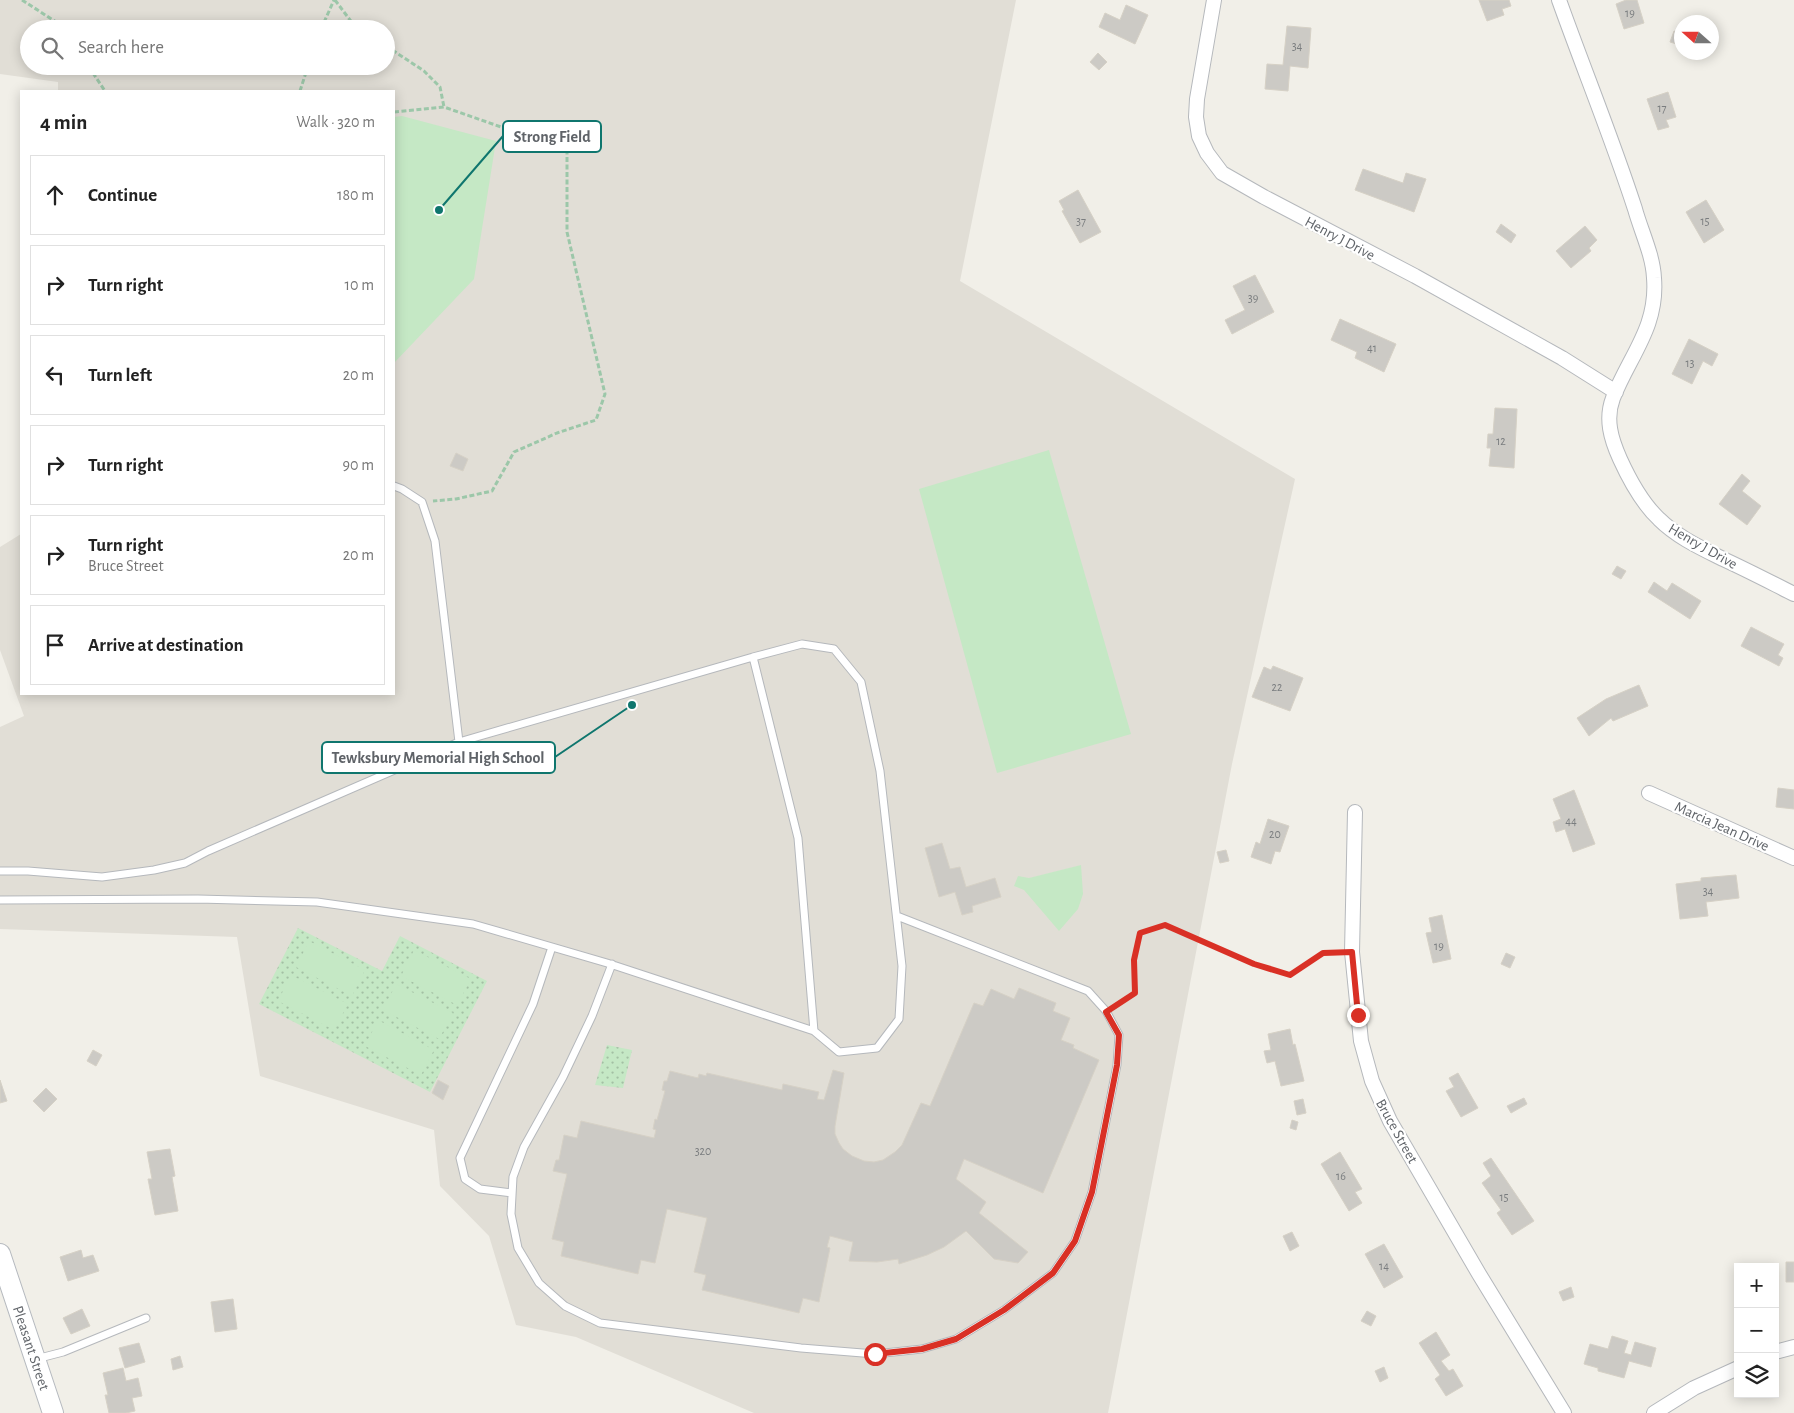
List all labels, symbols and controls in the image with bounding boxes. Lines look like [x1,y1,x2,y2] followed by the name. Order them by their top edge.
[1625,7,1635,19] house number: 19
[1674,15,1719,60] north arrow
[20,20,395,75] search box
[38,34,66,62] icon: search
[78,38,164,57] text: Search here
[1292,40,1303,52] house number: 34
[1657,102,1667,114] house number: 17
[40,112,87,133] text: 4 min
[296,114,375,130] text: Walk · 320 m
[503,121,601,152] callout: Strong Field
[513,129,591,145] text: Strong Field
[41,181,69,209] icon: ahead
[88,186,157,205] text: Continue
[337,187,374,203] text: 180 m
[1302,214,1377,263] street label: Henry J Drive
[1076,215,1086,227] house number: 37
[1700,215,1710,227] house number: 15
[41,271,69,299] icon: right
[88,276,163,295] text: Turn right
[345,277,374,293] text: 10 m
[1248,292,1259,304] house number: 39
[1367,342,1377,354] house number: 41
[1685,357,1695,369] house number: 13
[41,361,69,389] icon: left
[88,366,152,385] text: Turn left
[343,367,374,383] text: 20 m
[1496,435,1506,447] house number: 12
[41,451,69,479] icon: right
[88,456,163,475] text: Turn right
[343,457,374,473] text: 90 m
[1666,521,1740,572] street label: Henry J Drive
[88,536,163,555] text: Turn right
[41,541,69,569] icon: right
[343,547,374,563] text: 20 m
[88,558,164,574] text: Bruce Street
[41,631,69,659] icon: arrive
[88,636,244,655] text: Arrive at destination
[1272,681,1283,693] house number: 22
[322,742,555,773] callout: Tewksbury Memorial High School
[331,750,545,767] text: Tewksbury Memorial High School
[1672,799,1771,854] street label: Marcia Jean Drive
[1565,815,1577,827] house number: 44
[1269,828,1281,840] house number: 20
[1703,885,1714,897] house number: 34
[1434,940,1444,952] house number: 19
[1347,1004,1370,1027] route end
[1373,1097,1420,1166] street label: Bruce Street
[695,1145,711,1157] house number: 320
[1336,1170,1346,1182] house number: 16
[1499,1191,1509,1203] house number: 15
[1379,1260,1389,1272] house number: 14
[1734,1263,1779,1398] map controls
[1734,1263,1779,1308] button: +
[10,1304,52,1392] street label: Pleasant Street
[1734,1308,1779,1353] button: −
[864,1343,887,1366] route start
[1734,1353,1779,1398] button: layers

